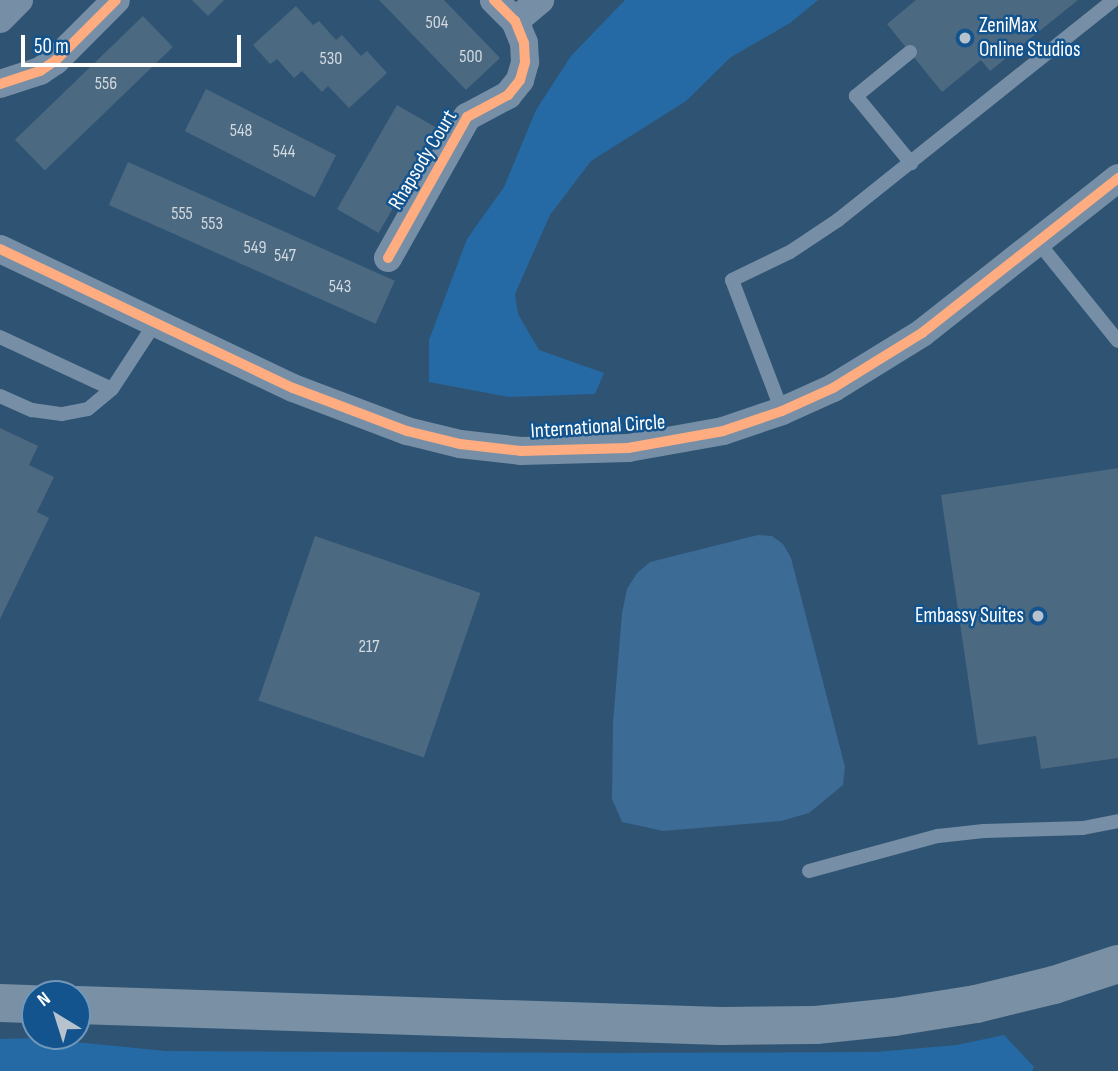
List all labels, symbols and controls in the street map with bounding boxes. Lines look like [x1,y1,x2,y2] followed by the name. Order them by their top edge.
[426,12,448,34] house number: 504
[979,13,1080,63] place label: ZeniMax Online Studios
[24,21,245,65] scale bar
[957,30,973,46] marker: ZeniMax Online Studios
[34,34,69,59] text: 50 m
[459,46,483,68] house number: 500
[320,48,342,70] house number: 530
[95,73,117,95] house number: 556
[383,105,463,215] street label: Rhapsody Court
[230,120,252,142] house number: 548
[273,141,295,163] house number: 544
[171,203,193,225] house number: 555
[201,213,223,235] house number: 553
[244,237,266,259] house number: 549
[274,245,296,267] house number: 547
[329,276,351,298] house number: 543
[530,410,666,444] street label: International Circle
[915,603,1024,629] place label: Embassy Suites
[1030,608,1046,624] marker: Embassy Suites
[359,636,379,658] house number: 217
[21,980,91,1050] north arrow
[33,987,55,1012] text: N

